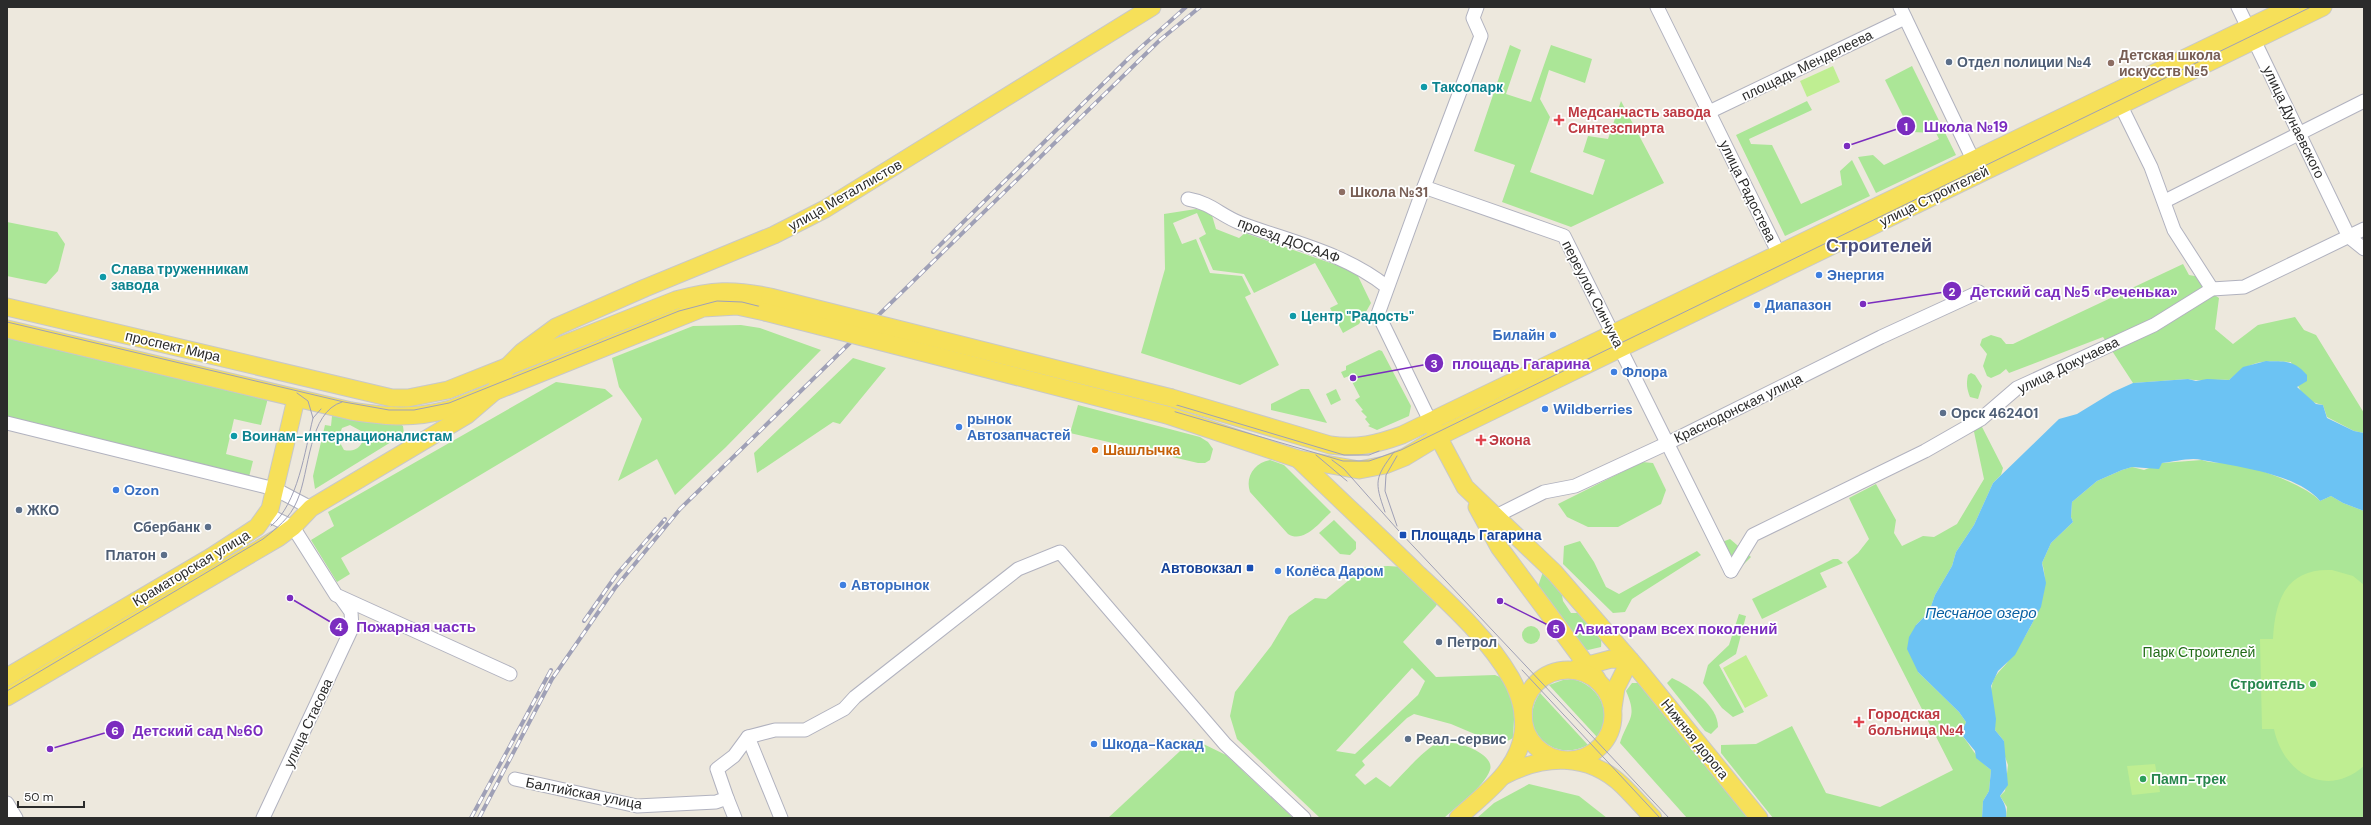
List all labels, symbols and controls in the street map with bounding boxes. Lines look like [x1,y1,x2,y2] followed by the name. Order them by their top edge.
[1738,25,1876,105] street label: площадь Менделеева
[2119,46,2221,80] place label: Детская школа искусств №5
[1957,53,2091,71] place label: Отдел полиции №4
[1944,57,1954,67] marker: Отдел полиции №4
[2106,58,2116,68] marker: Детская школа искусств №5
[2259,63,2329,182] street label: улица Дунаевского
[1432,78,1504,96] place label: Таксопарк
[1419,82,1429,92] marker: Таксопарк
[1568,103,1711,137] place label: Медсанчасть завода Синтезспирта
[1896,113,2016,140] callout: Школа №19
[1553,114,1565,126] marker: Медсанчасть завода Синтезспирта
[1924,117,2008,137] text: Школа №19
[1904,119,1908,135] text: 1
[1716,137,1780,245] street label: улица Радостева
[785,155,905,235] street label: улица Металлистов
[1876,162,1992,230] street label: улица Строителей
[1350,183,1428,201] place label: Школа №31
[1337,187,1347,197] marker: Школа №31
[1235,213,1343,267] street label: проезд ДОСААФ
[1826,234,1932,258] district label: Строителей
[1558,238,1628,351] street label: переулок Синчука
[111,260,249,294] place label: Слава труженникам завода
[1827,266,1884,284] place label: Энергия
[1814,270,1824,280] marker: Энергия
[98,272,108,282] marker: Слава труженникам завода
[1942,278,2186,305] callout: Детский сад №5 «Реченька»
[1970,282,2178,302] text: Детский сад №5 «Реченька»
[1949,284,1956,300] text: 2
[1765,296,1831,314] place label: Диапазон
[1752,300,1762,310] marker: Диапазон
[1301,307,1414,325] place label: Центр "Радость"
[1288,311,1298,321] marker: Центр "Радость"
[124,326,222,366] street label: проспект Мира
[1493,326,1545,344] place label: Билайн
[1548,330,1558,340] marker: Билайн
[2014,333,2122,397] street label: улица Докучаева
[1424,350,1598,377] callout: площадь Гагарина
[1452,354,1591,374] text: площадь Гагарина
[1430,356,1438,372] text: 3
[1622,363,1667,381] place label: Флора
[1609,367,1619,377] marker: Флора
[1671,369,1805,447] street label: Краснодонская улица
[1553,400,1633,418] place label: Wildberries
[1540,404,1550,414] marker: Wildberries
[1951,404,2038,422] place label: Орск 462401
[1938,408,1948,418] marker: Орск 462401
[967,410,1071,444] place label: рынок Автозапчастей
[954,422,964,432] marker: рынок Автозапчастей
[242,427,453,445] place label: Воинам-интернационалистам
[229,431,239,441] marker: Воинам-интернационалистам
[1489,431,1531,449] place label: Экона
[1476,435,1486,445] marker: Экона
[1103,441,1181,459] place label: Шашлычка
[1090,445,1100,455] marker: Шашлычка
[124,481,159,499] place label: Ozon
[111,485,121,495] marker: Ozon
[26,501,59,519] place label: ЖКО
[14,505,24,515] marker: ЖКО
[133,518,201,536] place label: Сбербанк
[203,522,213,532] marker: Сбербанк
[129,526,253,610] street label: Краматорская улица
[1411,526,1542,544] place label: Площадь Гагарина
[1398,530,1408,540] marker: Площадь Гагарина
[106,546,156,564] place label: Платон
[159,550,169,560] marker: Платон
[1161,559,1242,577] place label: Автовокзал
[1286,562,1384,580] place label: Колёса Даром
[1245,563,1255,573] marker: Автовокзал
[1273,566,1283,576] marker: Колёса Даром
[851,576,930,594] place label: Авторынок
[838,580,848,590] marker: Авторынок
[1925,603,2037,623] water label: Песчаное озеро
[329,613,484,640] callout: Пожарная часть
[1546,615,1785,642] callout: Авиаторам всех поколений
[356,617,476,637] text: Пожарная часть
[335,619,343,635] text: 4
[1575,619,1777,639] text: Авиаторам всех поколений
[1552,621,1560,637] text: 5
[1447,633,1497,651] place label: Петрол
[1434,637,1444,647] marker: Петрол
[2143,643,2255,661] park label: Парк Строителей
[279,675,337,770] street label: улица Стасова
[2230,675,2305,693] place label: Строитель
[2308,679,2318,689] marker: Строитель
[1657,695,1733,783] street label: Нижняя дорога
[1868,705,1964,739] place label: Городская больница №4
[1853,716,1865,728] marker: Городская больница №4
[105,717,271,744] callout: Детский сад №60
[133,721,263,741] text: Детский сад №60
[111,723,119,739] text: 6
[1416,730,1507,748] place label: Реал-сервис
[1403,734,1413,744] marker: Реал-сервис
[1102,735,1204,753] place label: Шкода-Каскад
[1089,739,1099,749] marker: Шкода-Каскад
[2151,770,2227,788] place label: Памп-трек
[524,773,644,813] street label: Балтийская улица
[2138,774,2148,784] marker: Памп-трек
[18,783,84,809] scale bar
[24,789,53,805] text: 50 m

